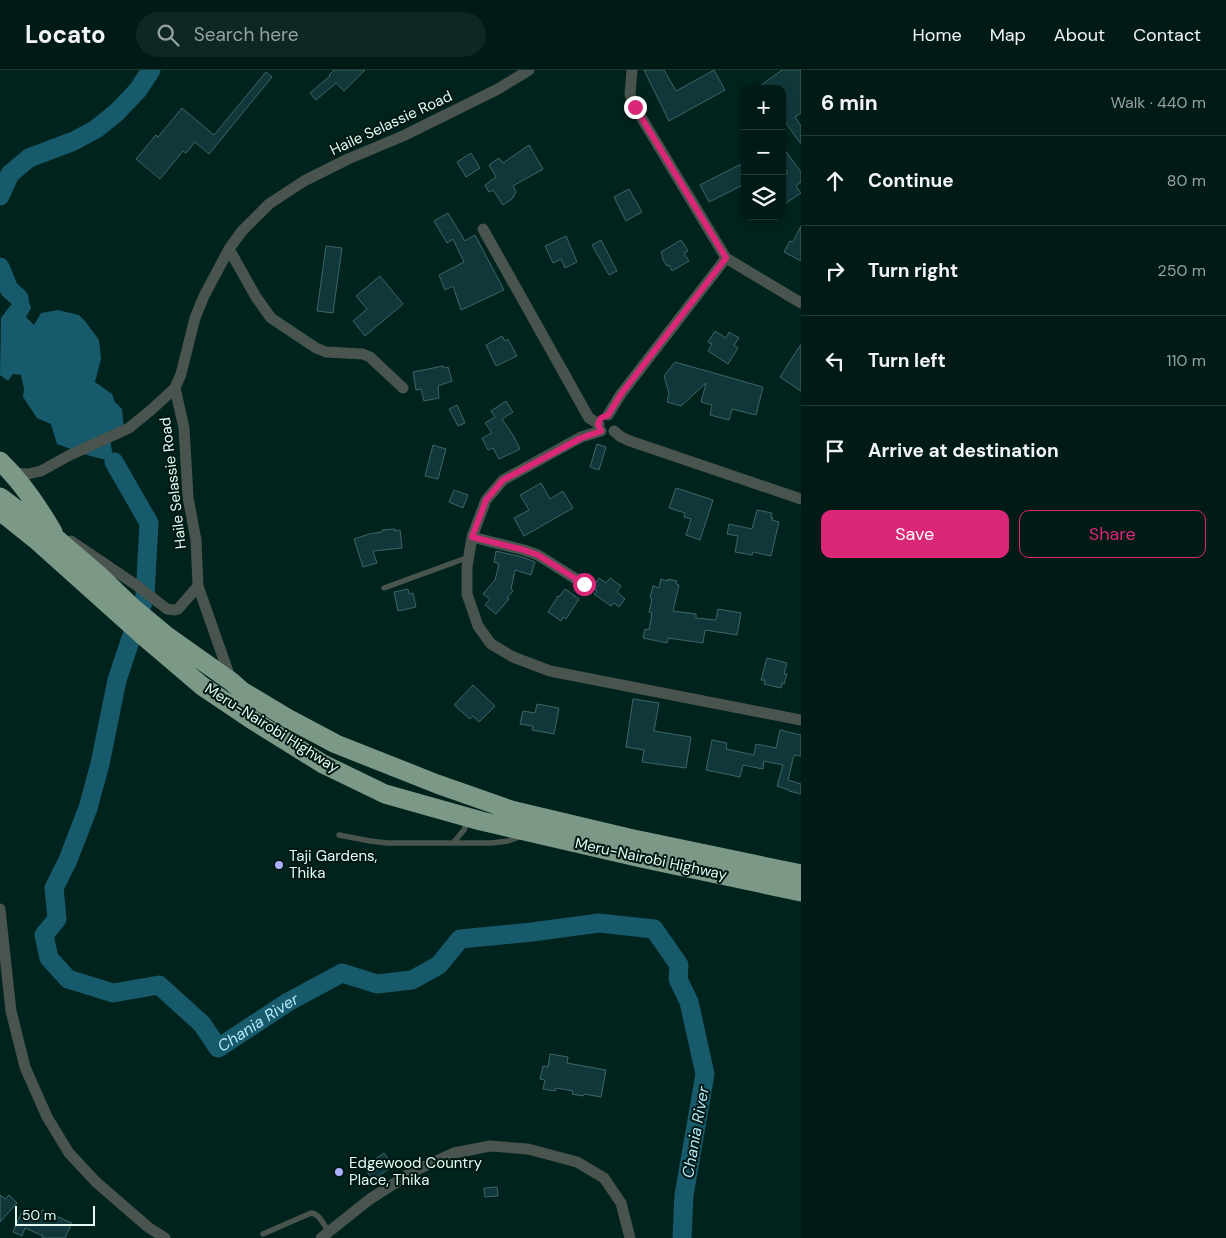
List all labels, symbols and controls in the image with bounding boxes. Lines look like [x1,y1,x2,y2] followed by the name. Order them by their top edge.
[136,12,486,57] search box
[25,19,106,50] text: Locato
[154,21,182,49] icon: search
[194,22,299,47] text: Search here
[912,23,962,47] text: Home
[990,23,1026,47] text: Map
[1054,23,1105,47] text: About
[1133,23,1201,47] text: Contact
[741,85,786,220] map controls
[741,85,786,130] button: +
[327,86,455,160] street label: Haile Selassie Road
[821,89,878,117] text: 6 min
[1110,92,1206,113] text: Walk · 440 m
[624,96,647,119] route end
[741,130,786,175] button: −
[821,167,849,195] icon: ahead
[868,168,954,193] text: Continue
[1167,170,1206,191] text: 80 m
[741,175,786,220] button: layers
[821,257,849,285] icon: right
[868,258,958,283] text: Turn right
[1158,260,1206,281] text: 250 m
[821,347,849,375] icon: left
[868,348,946,373] text: Turn left
[1167,350,1206,371] text: 110 m
[155,416,191,550] street label: Haile Selassie Road
[821,437,849,465] icon: arrive
[868,438,1059,463] text: Arrive at destination
[821,510,1009,558] button: Save
[1019,510,1206,558] button: Share
[573,573,596,596] route start
[201,678,344,778] street label: Meru-Nairobi Highway
[573,833,729,885] street label: Meru-Nairobi Highway
[289,846,378,883] place label: Taji Gardens, Thika
[273,859,285,871] marker: Taji Gardens, Thika
[213,988,303,1057] water label: Chania River
[677,1084,714,1180] water label: Chania River
[349,1153,483,1190] place label: Edgewood Country Place, Thika
[333,1166,345,1178] marker: Edgewood Country Place, Thika
[15,1203,95,1226] scale bar
[22,1206,56,1224] text: 50 m

